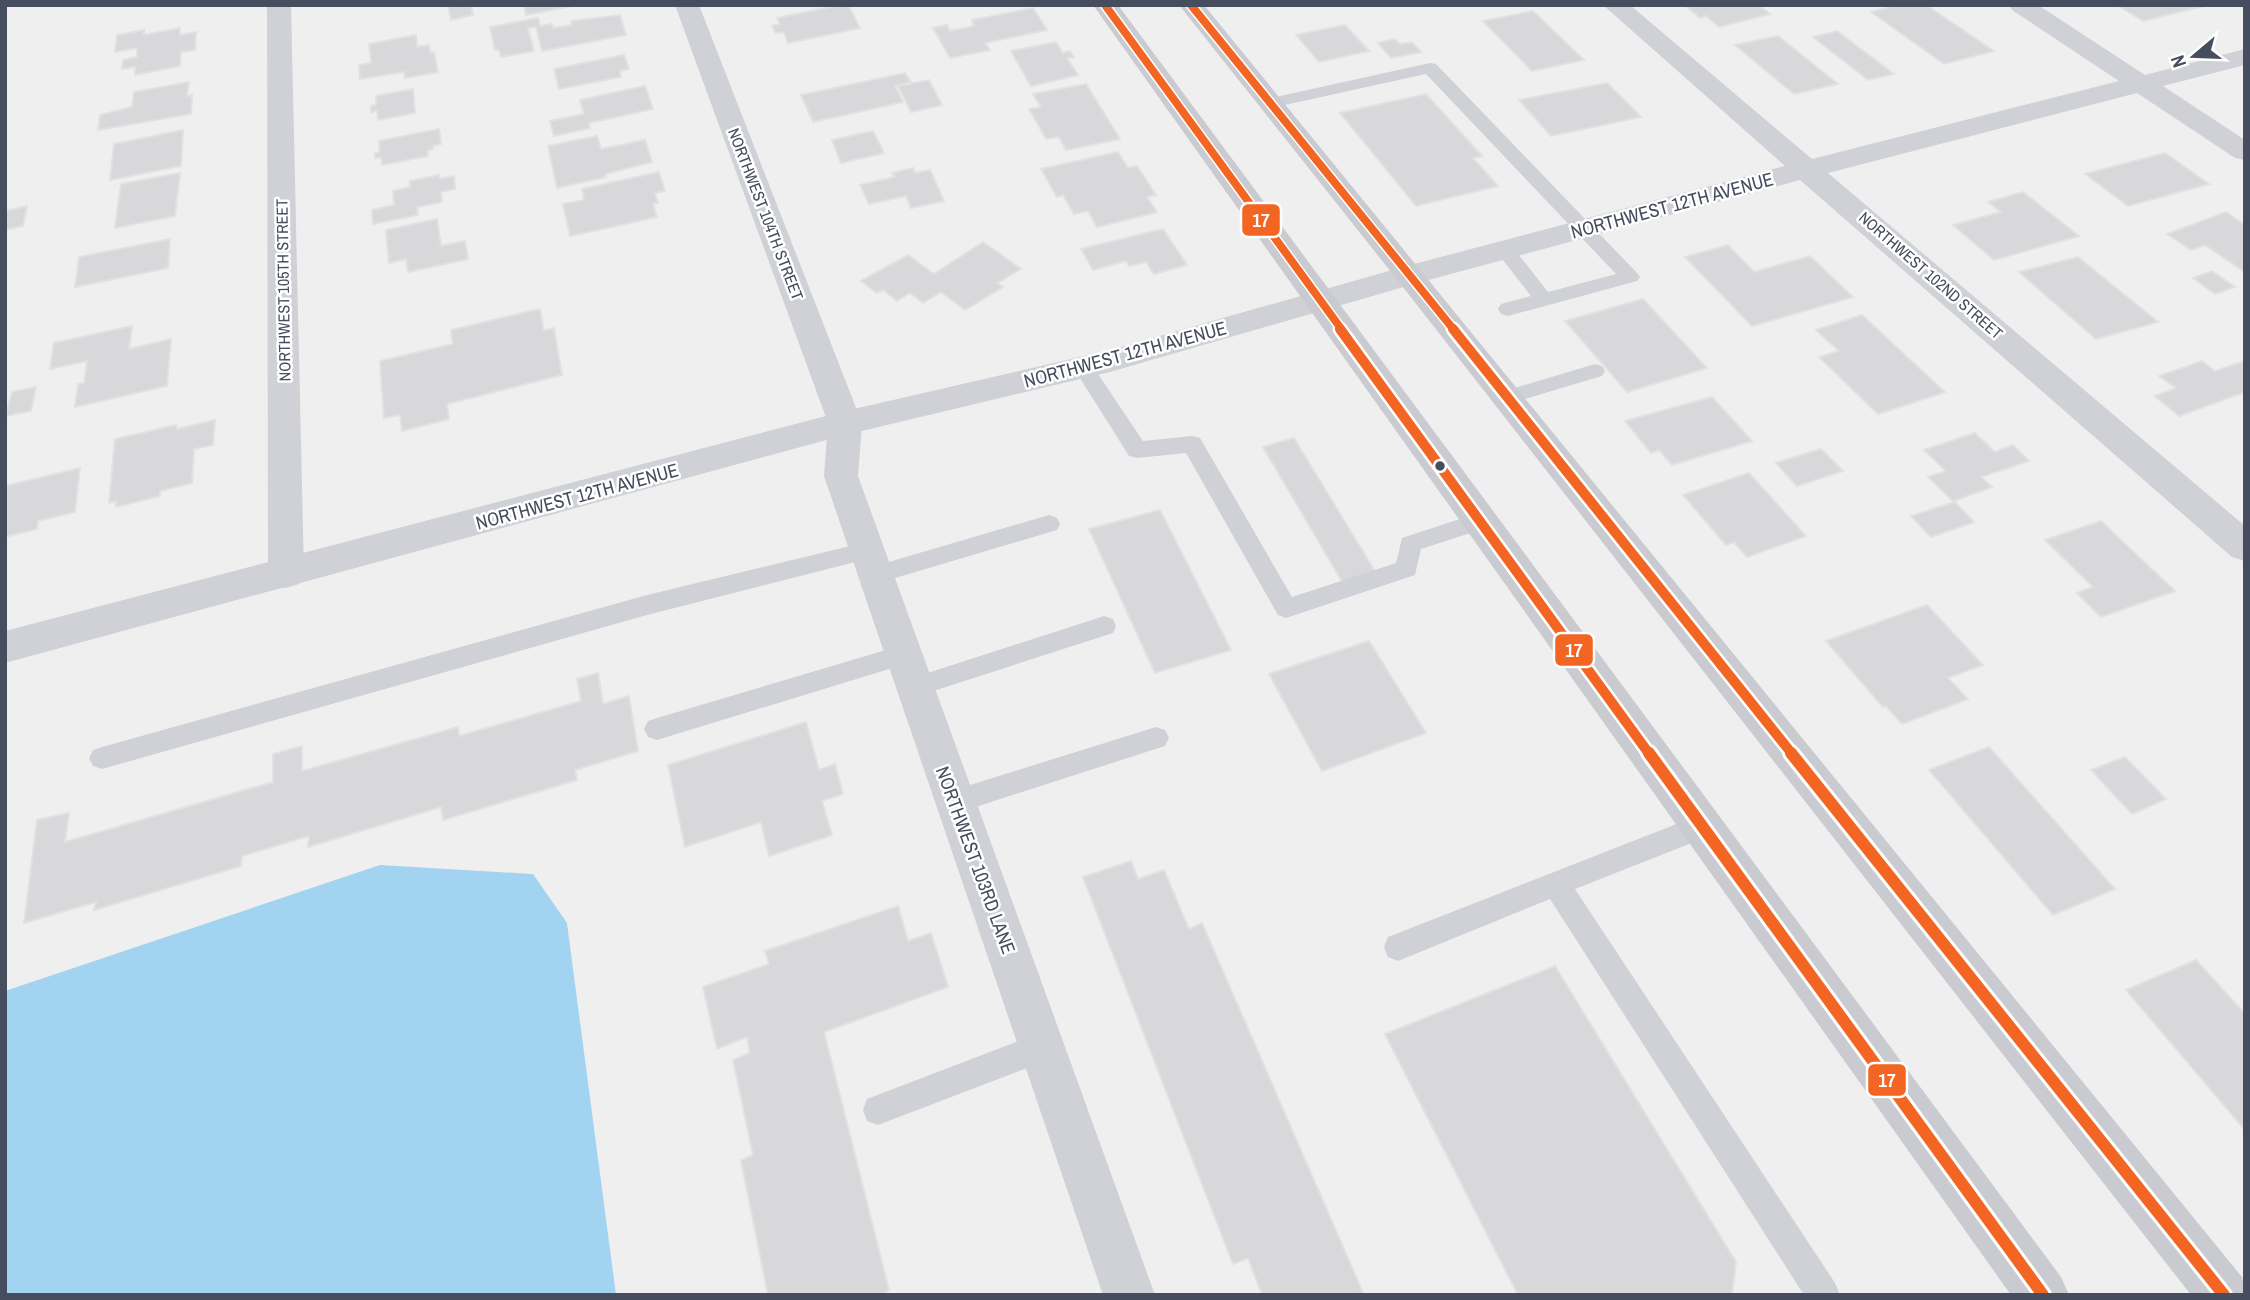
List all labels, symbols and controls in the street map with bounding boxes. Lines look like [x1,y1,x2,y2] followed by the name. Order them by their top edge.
[2159,21,2229,91] north arrow
[2164,52,2192,71] text: N
[723,125,809,303] street label: NORTHWEST 104TH STREET
[1568,165,1776,245] street label: NORTHWEST 12TH AVENUE
[270,199,296,381] street label: NORTHWEST 105TH STREET
[1241,203,1281,237] line badge: 17
[1854,206,2008,344] street label: NORTHWEST 102ND STREET
[1252,207,1270,233] text: 17
[1021,314,1229,394] street label: NORTHWEST 12TH AVENUE
[473,456,681,536] street label: NORTHWEST 12TH AVENUE
[1433,459,1447,473] unlabelled marker
[1554,633,1594,667] line badge: 17
[1565,637,1583,663] text: 17
[930,763,1022,957] street label: NORTHWEST 103RD LANE
[1867,1063,1907,1097] line badge: 17
[1878,1067,1896,1093] text: 17

